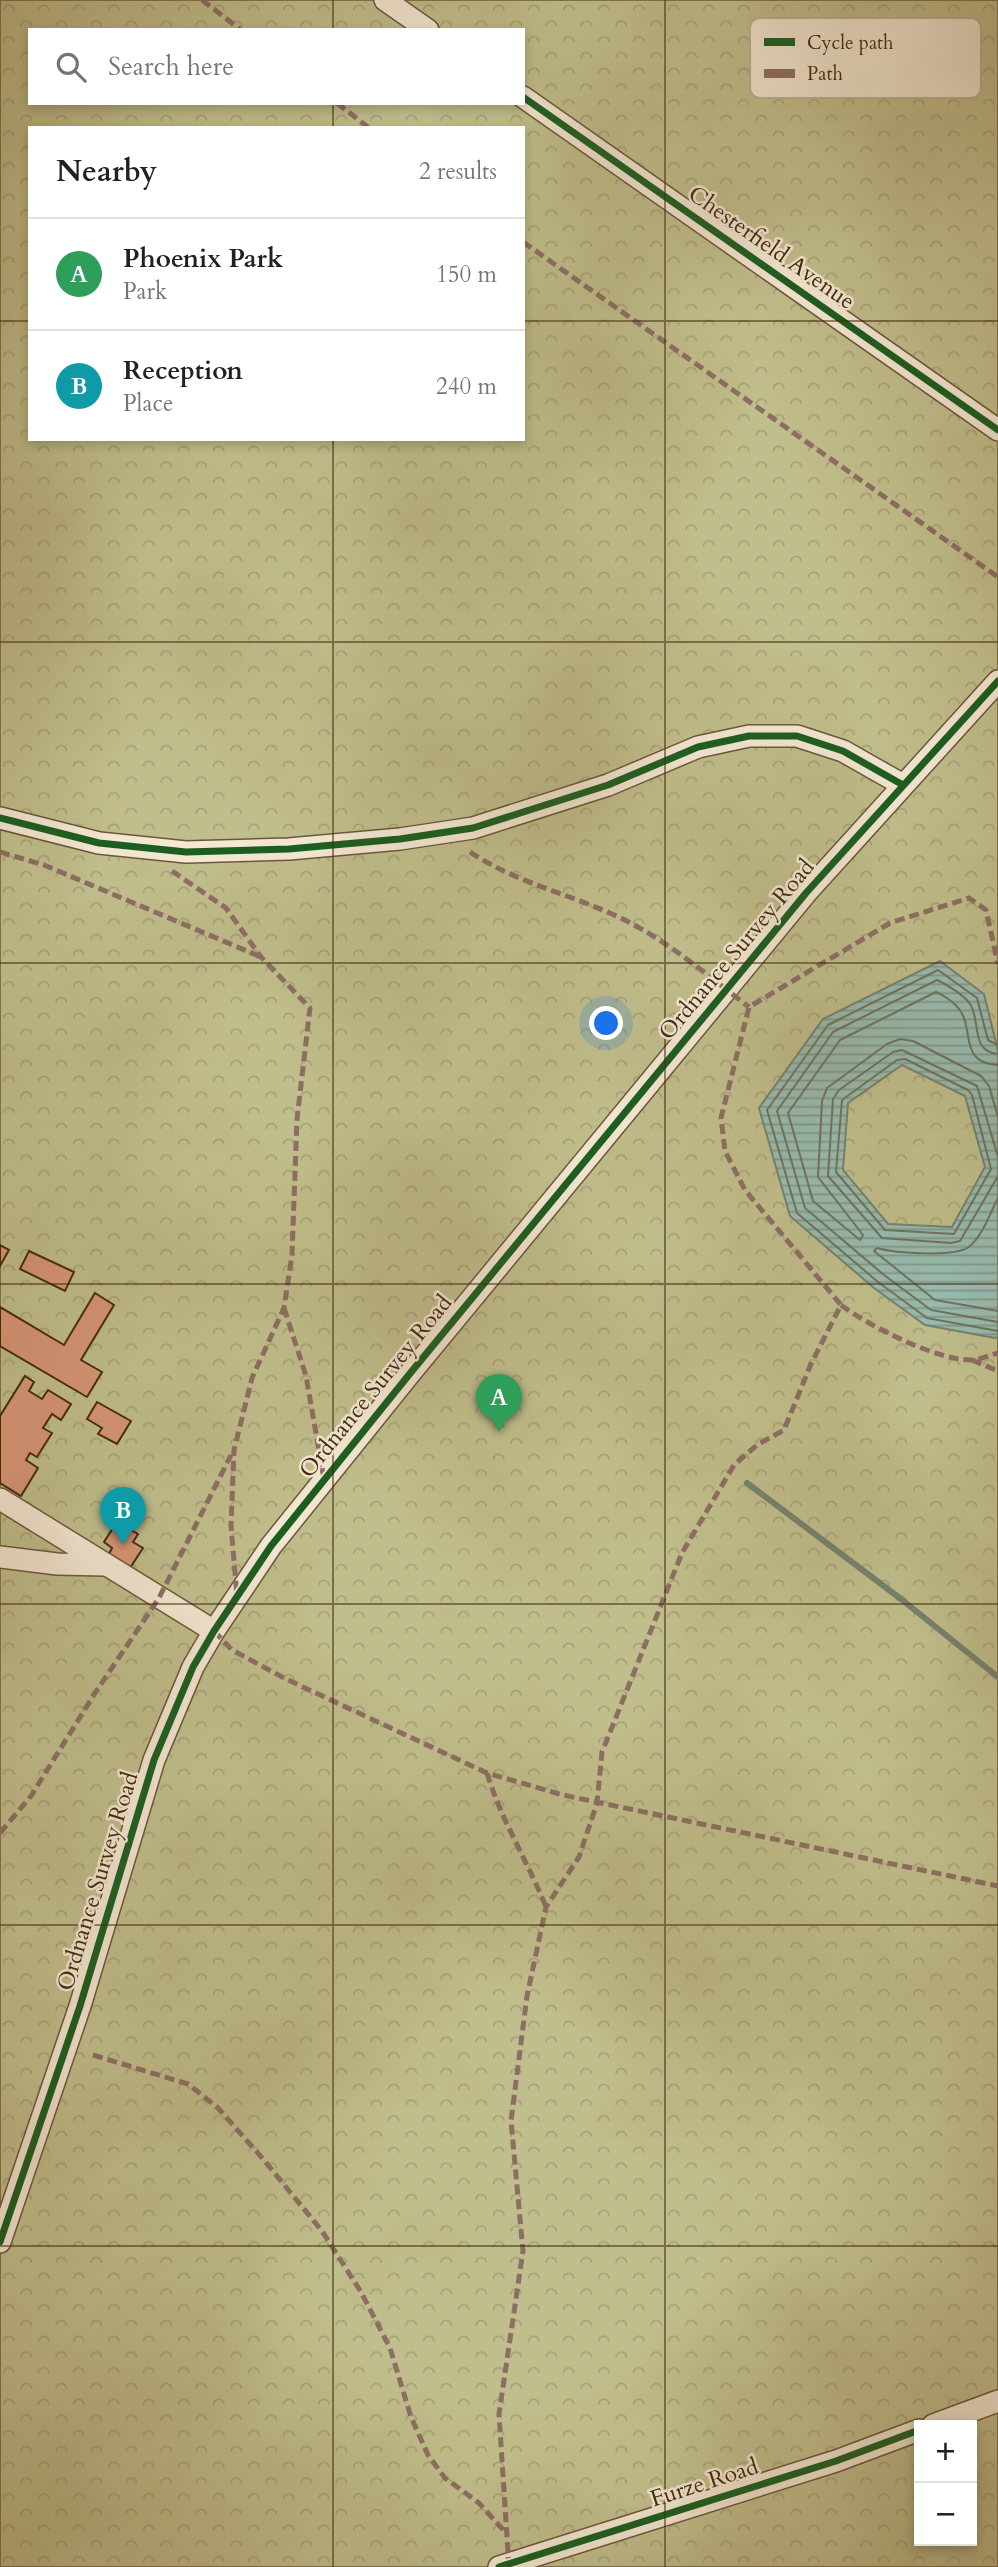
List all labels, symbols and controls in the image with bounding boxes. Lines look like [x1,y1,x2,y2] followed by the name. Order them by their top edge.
[750,18,981,98] legend
[28,28,525,105] search box
[807,30,894,56] text: Cycle path
[52,48,90,86] icon: search
[108,49,234,84] text: Search here
[807,61,843,87] text: Path
[56,151,157,192] text: Nearby
[419,156,497,187] text: 2 results
[682,178,861,317] street label: Chesterfield Avenue
[123,241,283,276] text: Phoenix Park
[70,259,88,290] text: A
[436,259,497,290] text: 150 m
[123,276,167,307] text: Park
[123,353,243,388] text: Reception
[71,371,87,402] text: B
[436,371,497,402] text: 240 m
[123,388,173,419] text: Place
[651,852,822,1046] street label: Ordnance Survey Road
[589,1006,623,1040] your location
[292,1288,459,1484] street label: Ordnance Survey Road
[476,1374,522,1432] pin: A
[100,1487,146,1545] pin: B
[49,1767,146,1994] street label: Ordnance Survey Road
[914,2420,977,2546] map controls
[914,2420,977,2483] button: +
[646,2450,763,2514] street label: Furze Road
[914,2483,977,2546] button: −

